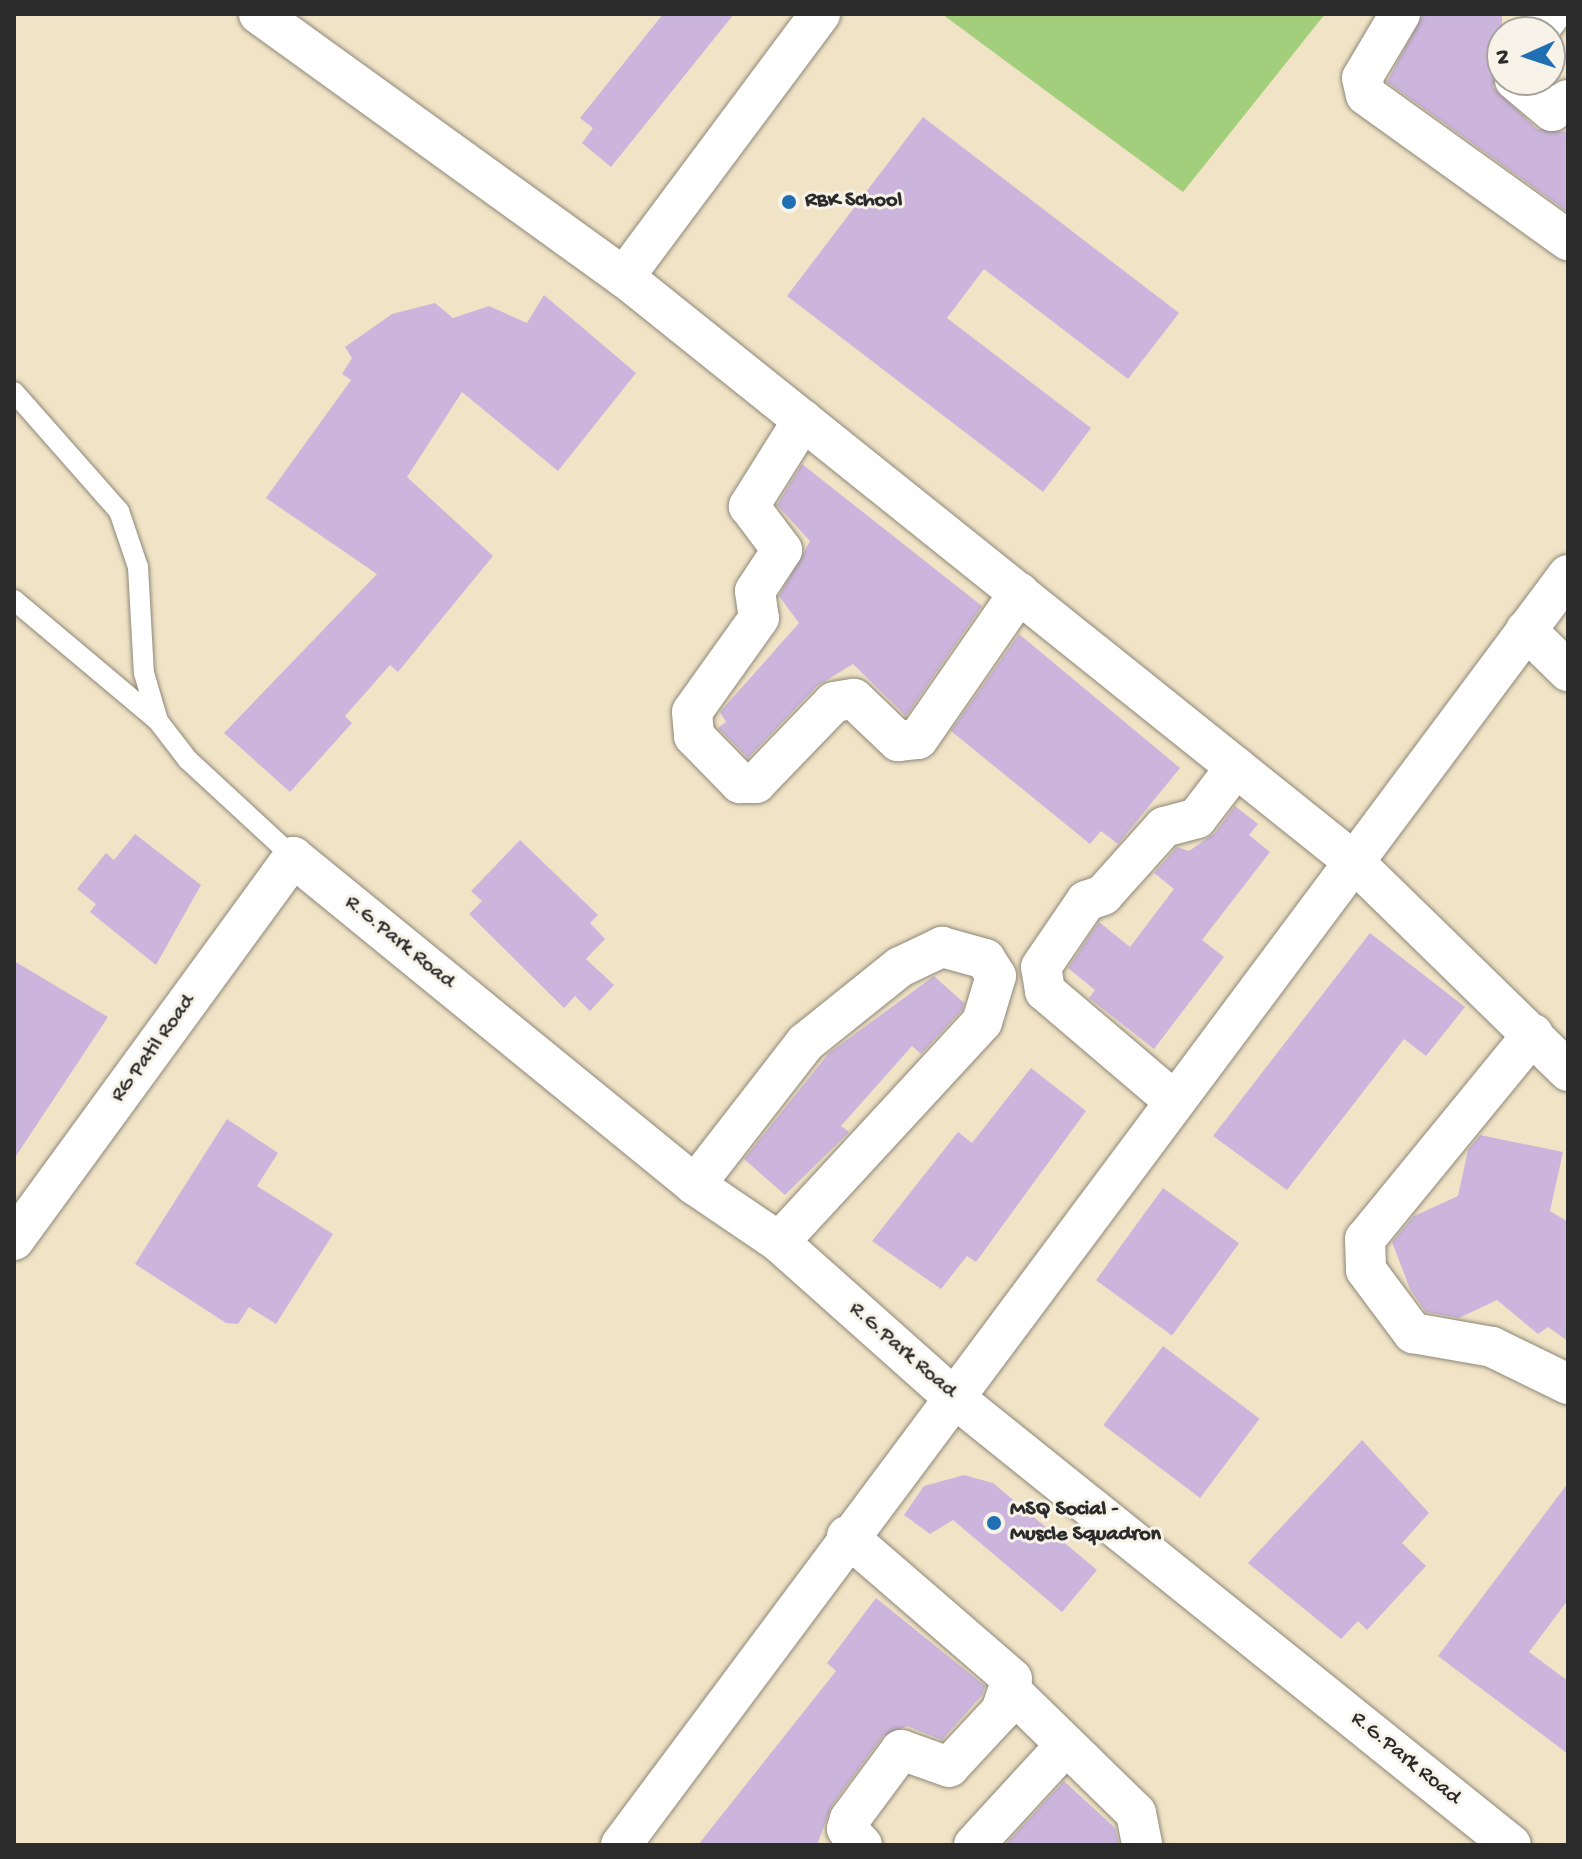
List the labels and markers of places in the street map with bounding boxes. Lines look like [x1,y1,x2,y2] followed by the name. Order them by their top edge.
[805,189,902,215] place label: RBK School
[780,193,798,211] marker: RBK School
[1010,1497,1161,1548] place label: MSQ Social - Muscle Squadron
[985,1514,1003,1532] marker: MSQ Social - Muscle Squadron

